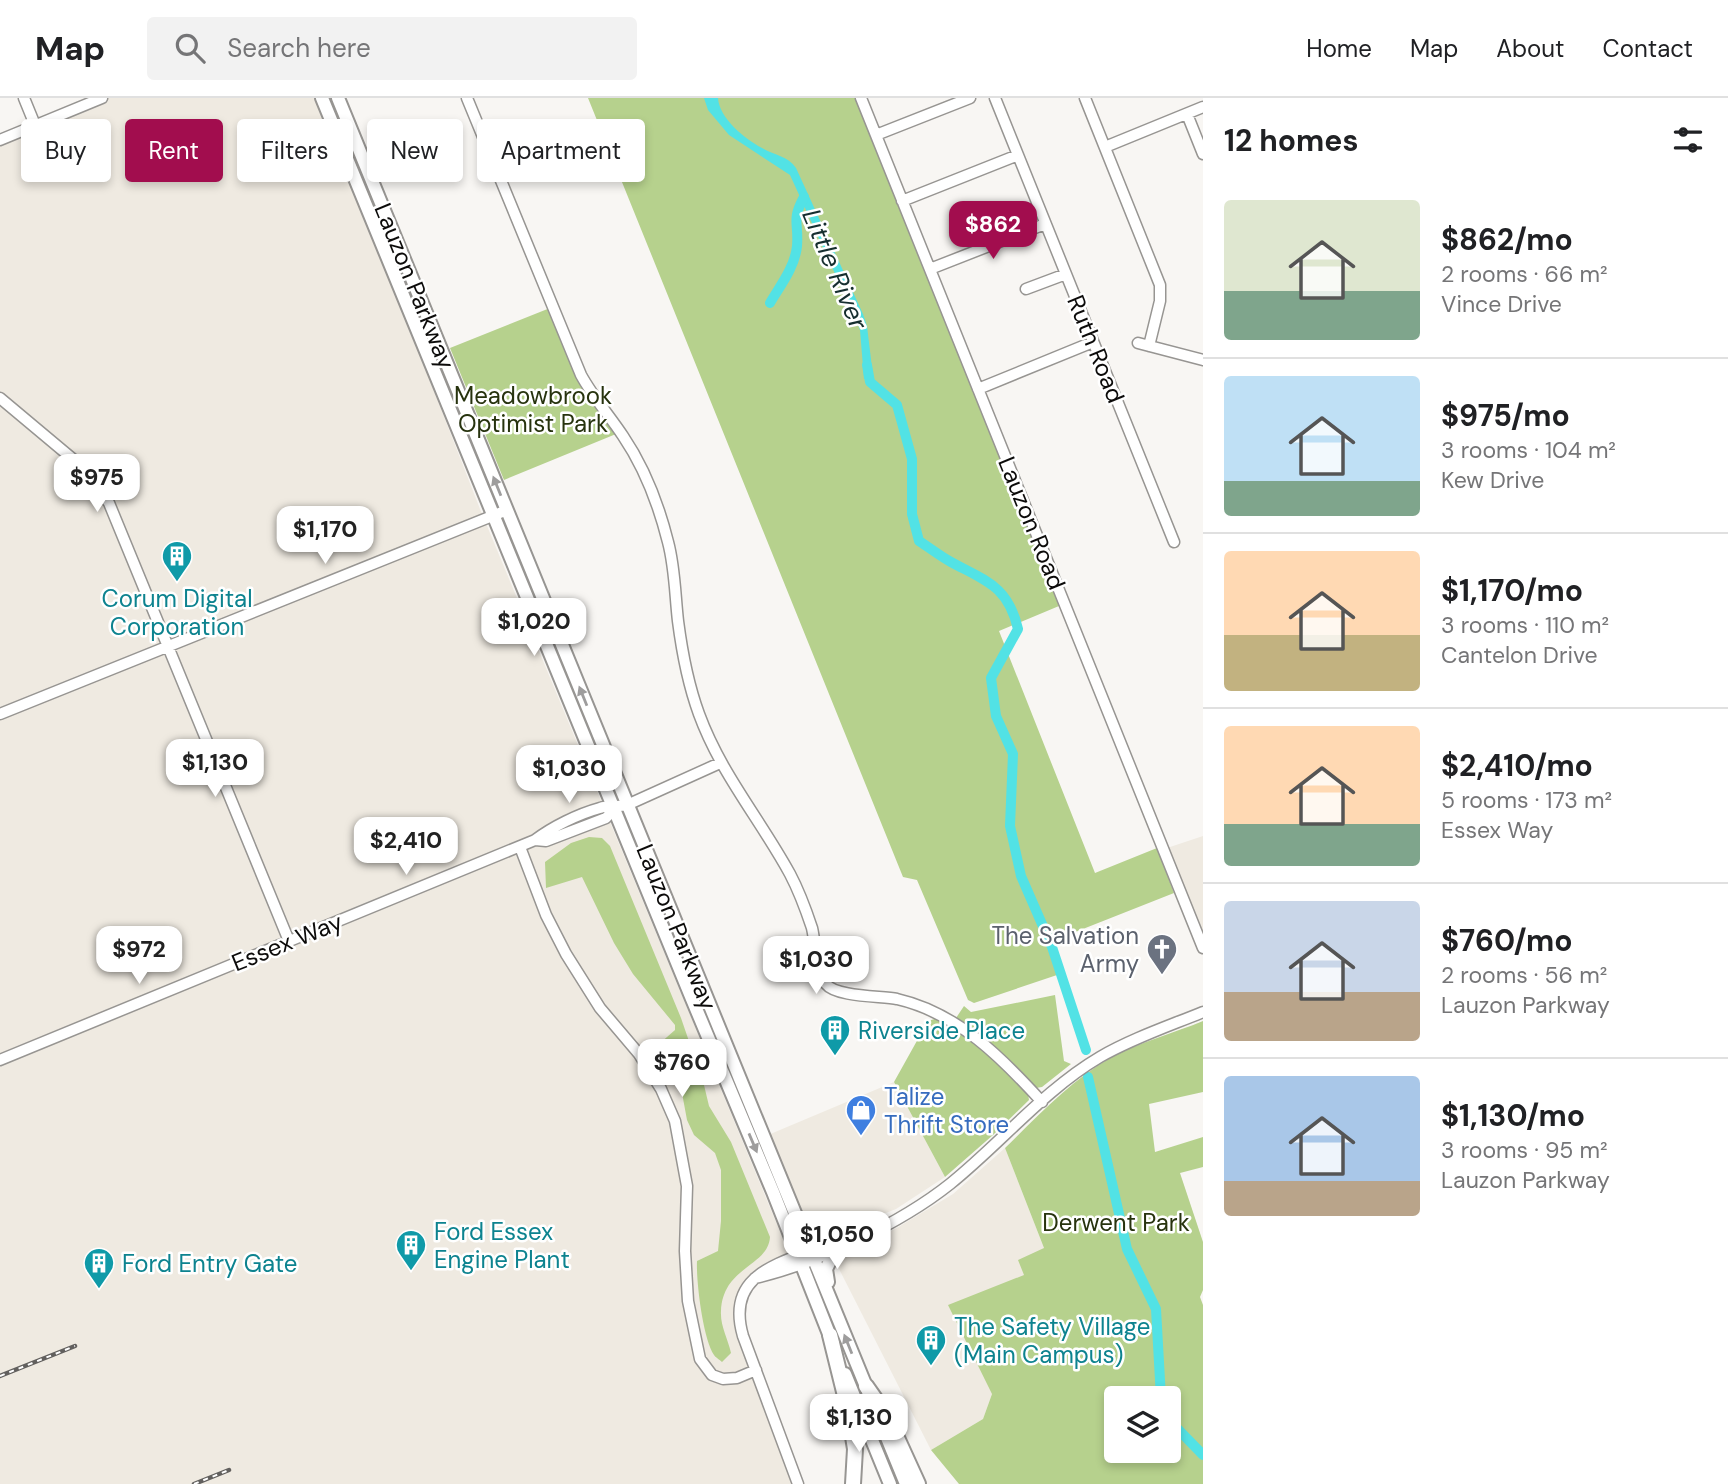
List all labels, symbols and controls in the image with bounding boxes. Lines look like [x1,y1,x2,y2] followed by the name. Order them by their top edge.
[147,17,637,80] search box
[35,27,105,70] text: Map
[171,29,209,67] icon: search
[227,31,371,65] text: Search here
[1306,33,1372,64] text: Home
[1410,33,1458,64] text: Map
[1496,33,1565,64] text: About
[1603,33,1693,64] text: Contact
[21,119,111,182] chip: Buy
[125,119,223,182] chip: Rent
[237,119,353,182] chip: Filters
[367,119,463,182] chip: New
[477,119,645,182] chip: Apartment
[1224,121,1358,160] text: 12 homes
[1669,121,1707,159] icon: filters
[368,199,462,373] street label: Lauzon Parkway
[952,202,1034,261] pin: $862
[794,204,876,336] water label: Little River
[965,209,1021,239] text: $862
[1441,220,1573,259] text: $862/mo
[1280,228,1364,312] icon: home
[1441,259,1608,289] text: 2 rooms · 66 m²
[1441,289,1562,319] text: Vince Drive
[1060,291,1132,407] street label: Ruth Road
[454,380,612,439] park label: Meadowbrook Optimist Park
[1441,396,1570,435] text: $975/mo
[1280,404,1364,488] icon: home
[1441,435,1616,465] text: 3 rooms · 104 m²
[991,452,1073,594] street label: Lauzon Road
[56,454,138,514] pin: $975
[70,462,124,492] text: $975
[1441,465,1544,495] text: Kew Drive
[491,475,502,496] one-way arrow
[268,506,382,566] pin: $1,170
[293,514,357,544] text: $1,170
[160,539,194,583] building icon: Corum Digital Corporation
[1441,571,1583,610] text: $1,170/mo
[1280,579,1364,663] icon: home
[101,583,253,642] place label: Corum Digital Corporation
[477,598,591,658] pin: $1,020
[497,606,571,636] text: $1,020
[1441,610,1609,640] text: 3 rooms · 110 m²
[1441,640,1598,670] text: Cantelon Drive
[577,686,588,707] one-way arrow
[158,740,272,799] pin: $1,130
[512,746,626,805] pin: $1,030
[1441,746,1593,785] text: $2,410/mo
[182,747,248,777] text: $1,130
[532,753,606,783] text: $1,030
[1280,754,1364,838] icon: home
[1441,785,1612,815] text: 5 rooms · 173 m²
[1441,815,1553,845] text: Essex Way
[349,818,463,877] pin: $2,410
[370,825,442,855] text: $2,410
[630,840,724,1014] street label: Lauzon Parkway
[227,906,347,978] street label: Essex Way
[991,920,1139,979] place label: The Salvation Army
[1441,921,1573,960] text: $760/mo
[98,926,180,986] pin: $972
[1280,929,1364,1013] icon: home
[1145,932,1179,976] church icon: The Salvation Army
[112,934,166,964] text: $972
[759,936,873,996] pin: $1,030
[779,944,853,974] text: $1,030
[1441,960,1607,990] text: 2 rooms · 56 m²
[1441,990,1610,1020] text: Lauzon Parkway
[818,1013,852,1057] building icon: Riverside Place
[858,1015,1025,1046] place label: Riverside Place
[641,1040,723,1099] pin: $760
[654,1047,710,1077] text: $760
[884,1081,1009,1140] place label: Talize Thrift Store
[844,1093,878,1137] shop icon: Talize Thrift Store
[1441,1096,1585,1135] text: $1,130/mo
[1280,1104,1364,1188] icon: home
[747,1133,759,1153] one-way arrow
[1441,1135,1608,1165] text: 3 rooms · 95 m²
[1441,1165,1610,1195] text: Lauzon Parkway
[1042,1207,1190,1238] park label: Derwent Park
[780,1212,894,1271] pin: $1,050
[434,1216,570,1275] place label: Ford Essex Engine Plant
[800,1219,874,1249] text: $1,050
[394,1228,428,1272] building icon: Ford Essex Engine Plant
[82,1246,116,1290] building icon: Ford Entry Gate
[122,1248,297,1279] place label: Ford Entry Gate
[954,1311,1150,1370] place label: The Safety Village (Main Campus)
[914,1323,948,1367] building icon: The Safety Village (Main Campus)
[843,1333,854,1354] one-way arrow
[1104,1386,1181,1463] map controls
[1104,1386,1181,1463] button: layers
[802,1394,916,1454] pin: $1,130
[826,1402,892,1432] text: $1,130

